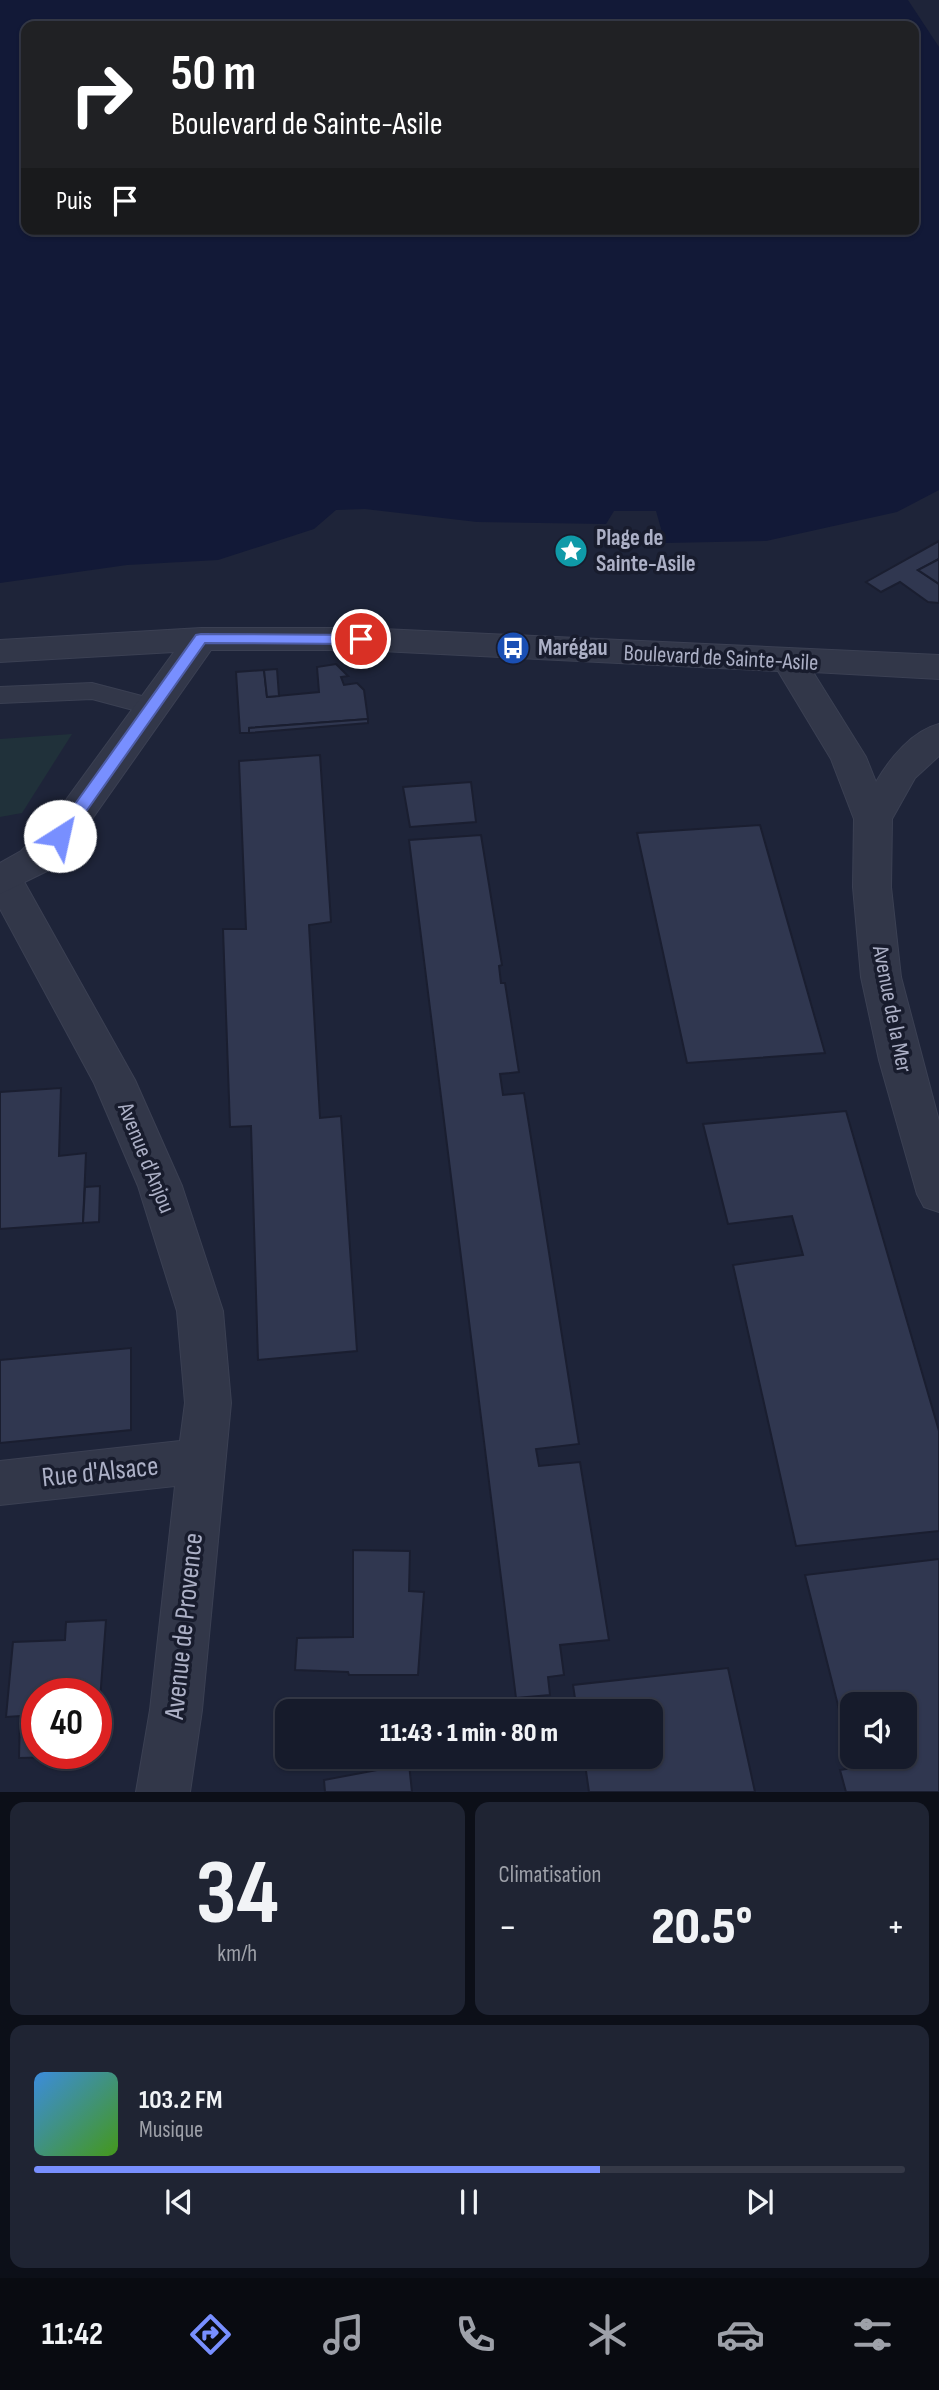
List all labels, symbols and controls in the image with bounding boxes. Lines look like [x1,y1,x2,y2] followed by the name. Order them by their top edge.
[171,45,256,104] text: 50 m
[56,49,147,140] icon: right
[171,105,443,144] text: Boulevard de Sainte-Asile
[106,182,144,220] icon: arrive
[56,186,92,217] text: Puis
[596,524,696,578] place label: Plage de Sainte-Asile
[552,532,590,570] place icon: Plage de Sainte-Asile
[331,609,391,669] pin
[342,620,380,658] icon: arrive
[494,629,532,667] bus stop icon: Marégau
[538,634,608,662] place label: Marégau
[623,639,819,677] street label: Boulevard de Sainte-Asile
[23,799,97,873] position arrow
[866,942,918,1075] street label: Avenue de la Mer
[111,1098,181,1217] street label: Avenue d'Anjou
[40,1449,160,1495] street label: Rue d'Alsace
[158,1531,210,1722] street label: Avenue de Provence
[21,1678,112,1769] speed limit sign: 40
[840,1692,917,1769] map controls
[840,1692,917,1769] button: sound
[380,1718,558,1749] text: 11:43 · 1 min · 80 m
[196,1840,279,1949] text: 34
[499,1861,601,1889] text: Climatisation
[651,1896,752,1959] text: 20.5°
[499,1905,517,1950] text: −
[886,1905,905,1950] text: +
[217,1940,257,1968] text: km/h
[139,2085,222,2116] text: 103.2 FM
[139,2116,203,2144] text: Musique
[160,2183,198,2221] icon: previous
[450,2183,488,2221] icon: pause
[741,2183,779,2221] icon: next
[186,2310,235,2359] icon: directions
[319,2310,368,2359] icon: music
[451,2310,500,2359] icon: phone
[583,2310,632,2359] icon: climate
[716,2310,765,2359] icon: car
[848,2310,897,2359] icon: filters
[42,2315,103,2354] text: 11:42

